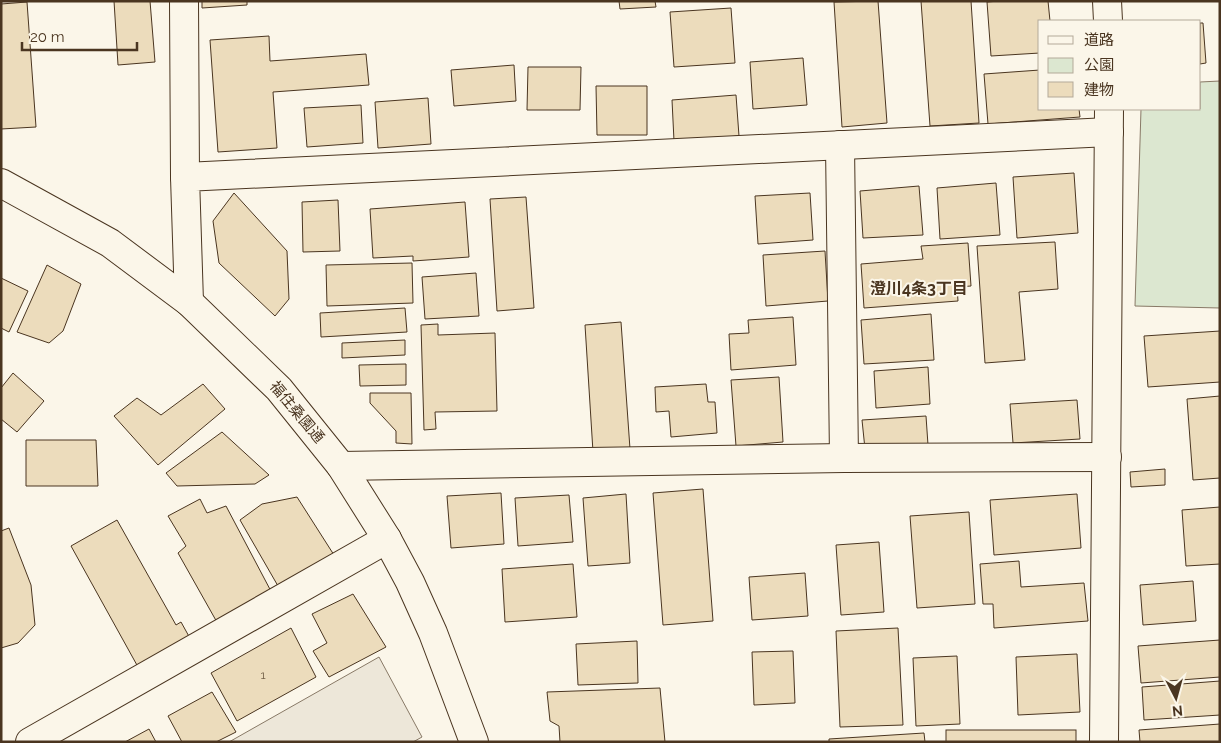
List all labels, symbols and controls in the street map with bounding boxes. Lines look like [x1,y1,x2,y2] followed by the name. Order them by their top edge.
[22,20,138,52] scale bar
[1038,20,1201,110] legend
[30,28,65,46] text: 20 m
[1084,31,1114,49] text: 道路
[1084,56,1114,74] text: 公園
[1084,81,1114,99] text: 建物
[870,279,968,298] district label: 澄川4条3丁目
[266,377,328,447] street label: 福住桑園通
[260,668,266,682] house number: 1
[1151,673,1201,723] north arrow
[1171,702,1184,719] text: N

